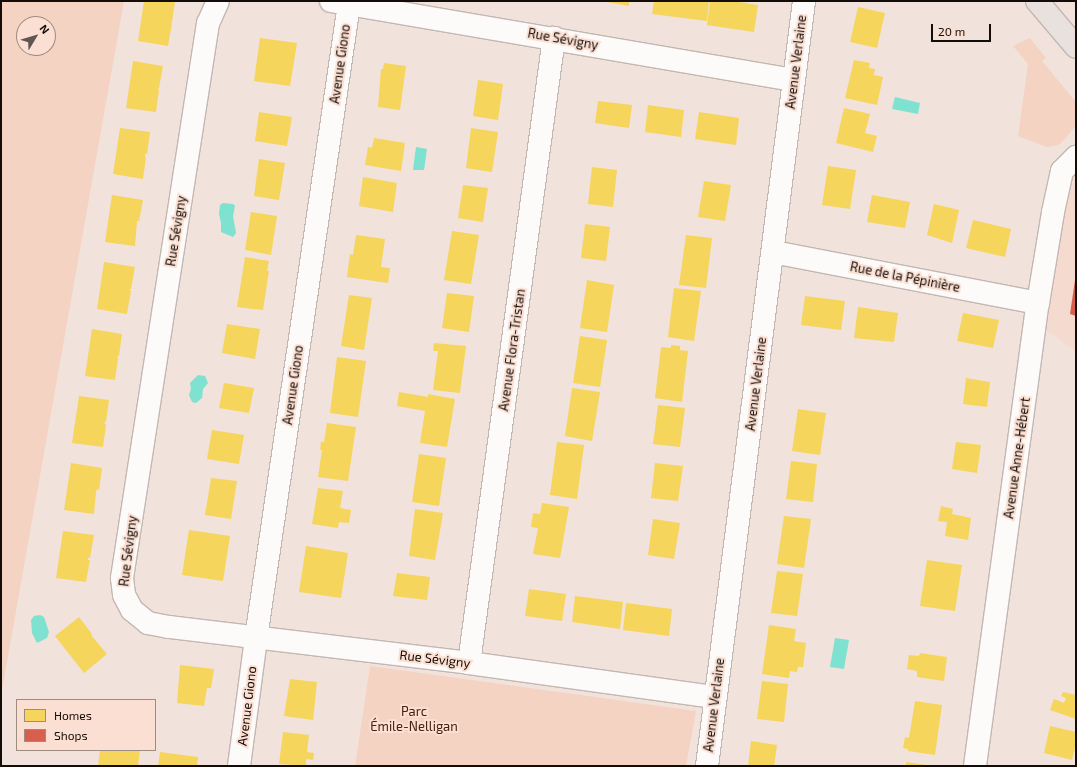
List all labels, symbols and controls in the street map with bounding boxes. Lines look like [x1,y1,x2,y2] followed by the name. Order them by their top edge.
[782,14,810,110] street label: Avenue Verlaine
[16,16,56,56] north arrow
[933,16,993,42] scale bar
[37,22,53,36] text: N
[327,23,353,105] street label: Avenue Giono
[938,24,965,38] text: 20 m
[527,25,599,53] street label: Rue Sévigny
[163,195,189,267] street label: Rue Sévigny
[849,259,961,295] street label: Rue de la Pépinière
[496,288,528,412] street label: Avenue Flora-Tristan
[742,336,770,432] street label: Avenue Verlaine
[280,344,306,426] street label: Avenue Giono
[1001,396,1033,520] street label: Avenue Anne-Hébert
[116,515,140,587] street label: Rue Sévigny
[399,647,471,671] street label: Rue Sévigny
[700,657,728,753] street label: Avenue Verlaine
[234,665,260,747] street label: Avenue Giono
[16,699,156,751] legend
[370,704,458,735] park label: Parc Émile-Nelligan
[54,708,92,722] text: Homes
[54,728,88,742] text: Shops

